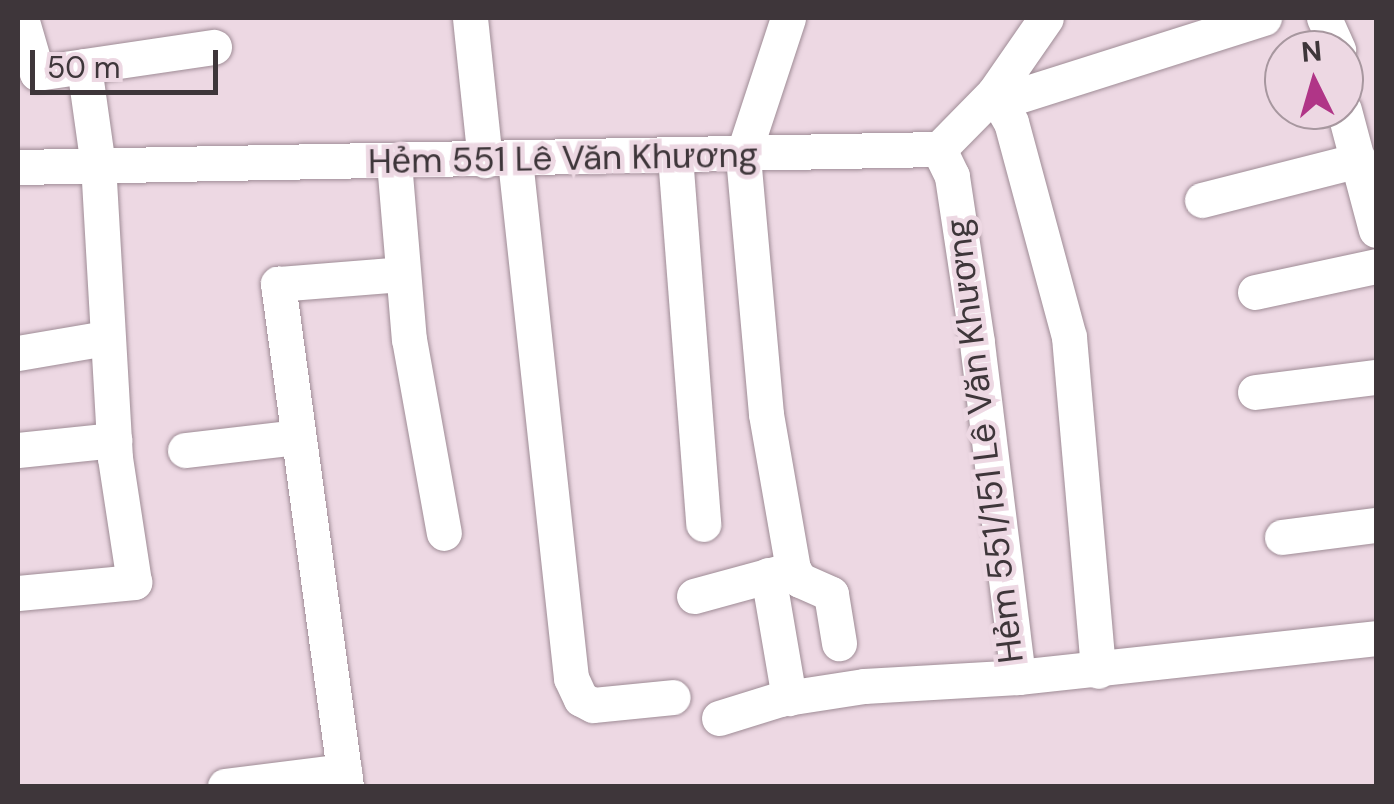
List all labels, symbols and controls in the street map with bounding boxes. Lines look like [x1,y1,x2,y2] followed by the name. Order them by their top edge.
[35,30,222,92] scale bar
[1264,30,1364,130] north arrow
[1300,32,1323,71] text: N
[47,48,121,87] text: 50 m
[368,134,758,182] street label: Hẻm 551 Lê Văn Khương
[936,217,1032,665] street label: Hẻm 551/151 Lê Văn Khương

